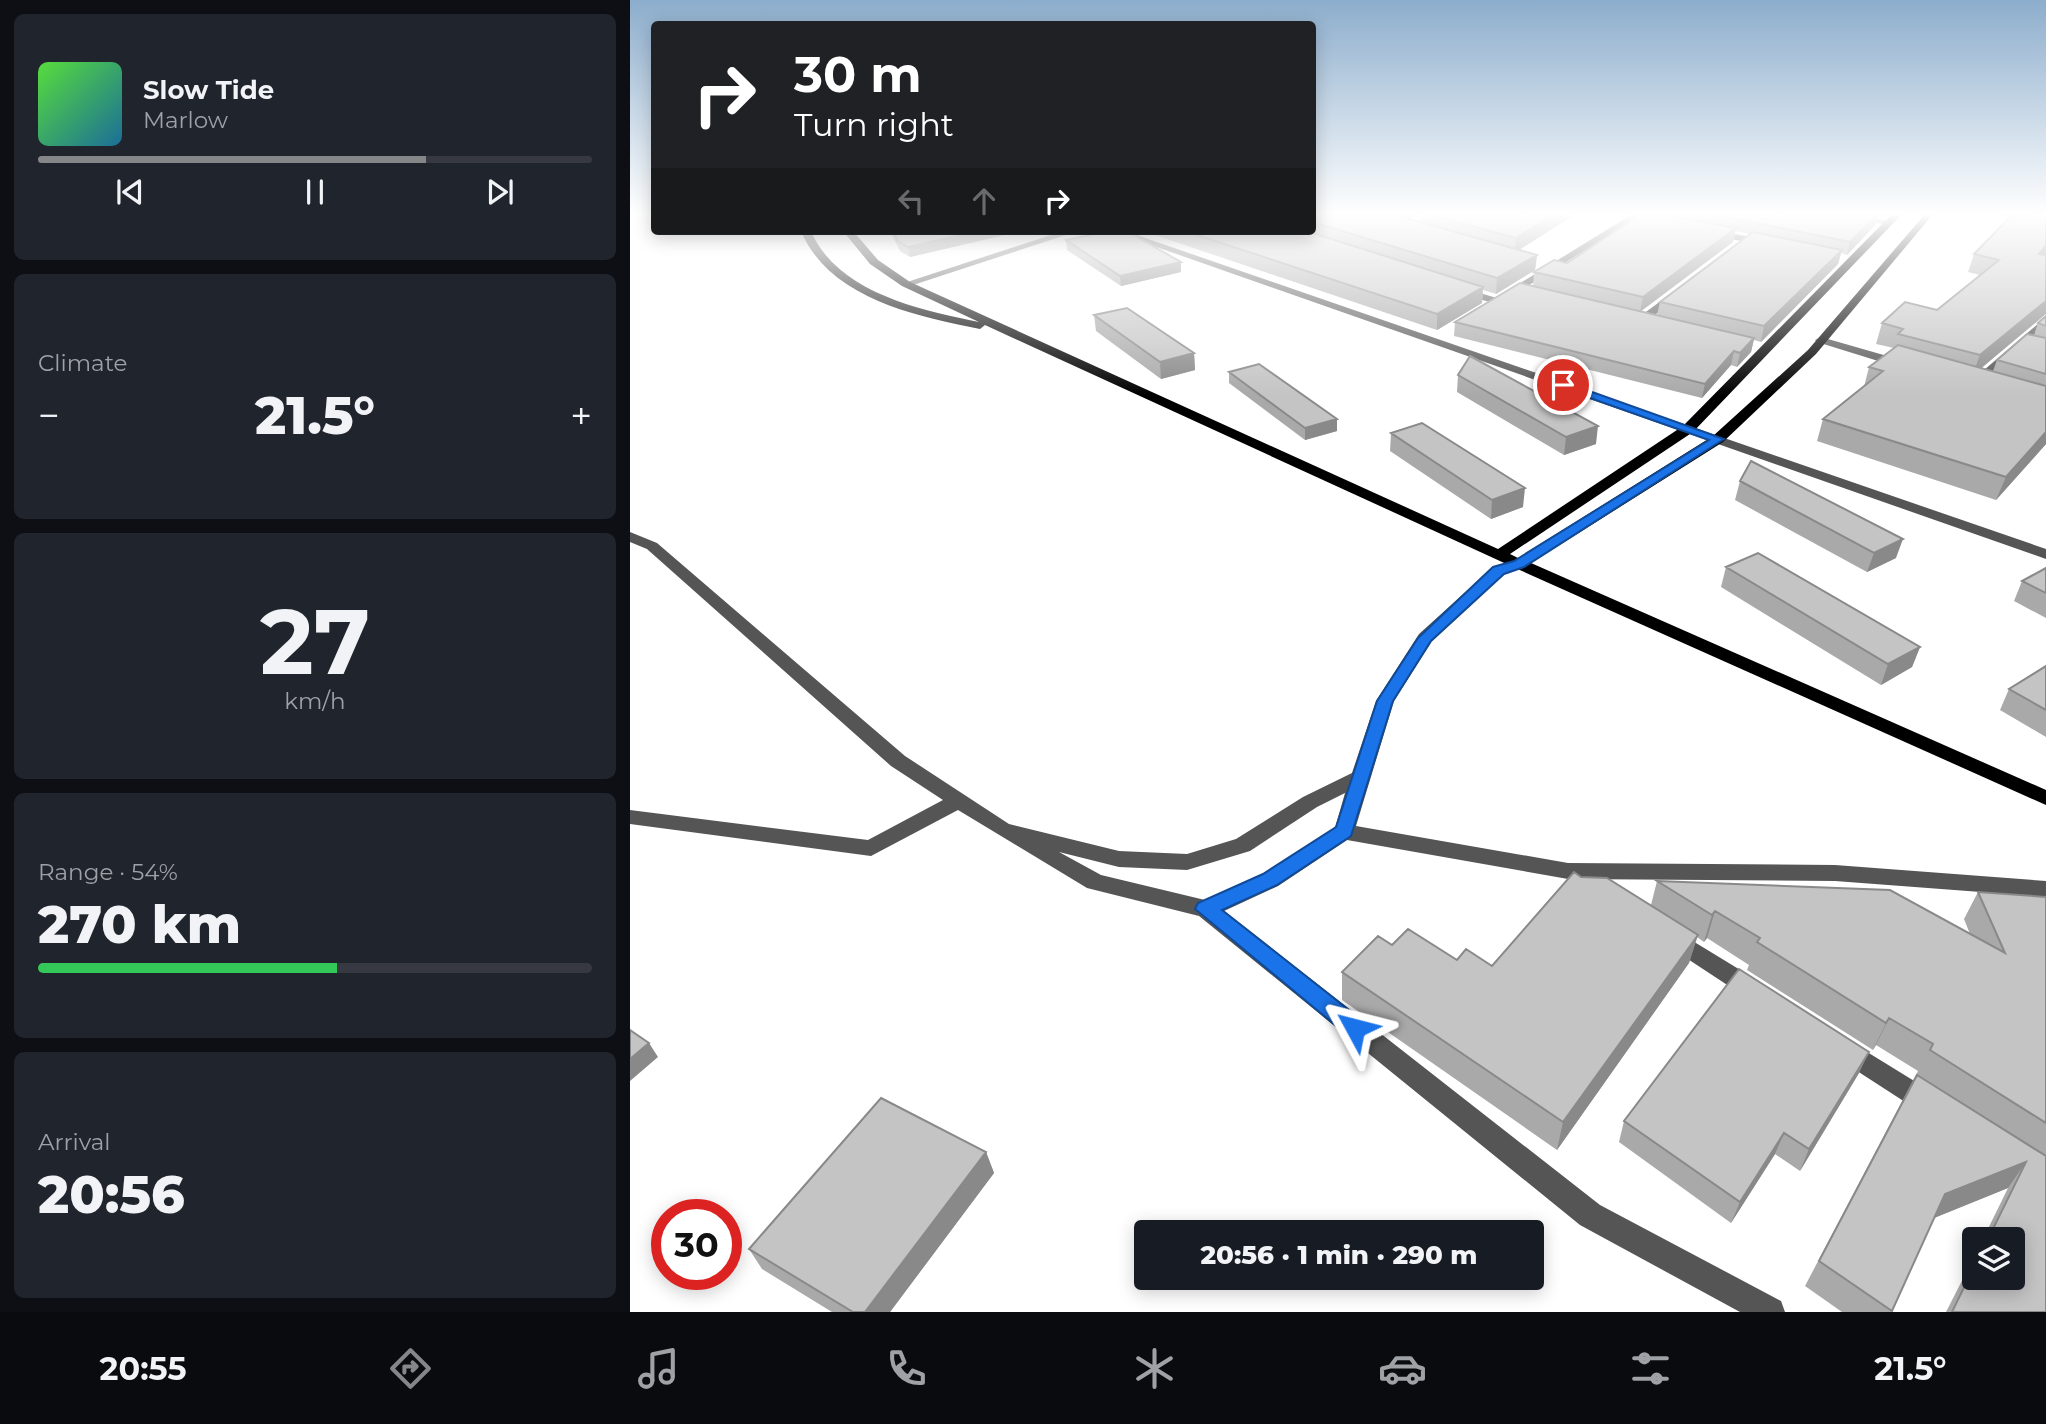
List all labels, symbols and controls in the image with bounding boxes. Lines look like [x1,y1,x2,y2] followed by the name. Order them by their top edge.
[794,45,922,104] text: 30 m
[679,49,770,140] icon: right
[143,74,274,106] text: Slow Tide
[794,105,954,144] text: Turn right
[143,106,228,134] text: Marlow
[111,173,149,211] icon: previous
[296,173,334,211] icon: pause
[481,173,519,211] icon: next
[892,182,930,220] icon: left
[965,182,1003,220] icon: ahead
[1038,182,1076,220] icon: right
[38,349,127,377] text: Climate
[1533,355,1593,415] pin
[1544,366,1582,404] icon: arrive
[255,384,375,447] text: 21.5°
[38,392,60,439] text: −
[570,392,592,439] text: +
[260,586,370,697] text: 27
[284,687,346,715] text: km/h
[38,858,178,886] text: Range · 54%
[38,893,241,956] text: 270 km
[1318,991,1392,1065] position arrow
[38,1128,111,1156] text: Arrival
[38,1163,185,1226] text: 20:56
[651,1199,742,1290] speed limit sign: 30
[1962,1227,2025,1290] map controls
[1962,1227,2025,1290] button: layers
[1201,1239,1477,1271] text: 20:56 · 1 min · 290 m
[386,1344,435,1393] icon: directions
[634,1344,683,1393] icon: music
[882,1344,931,1393] icon: phone
[1130,1344,1179,1393] icon: climate
[1378,1344,1427,1393] icon: car
[1626,1344,1675,1393] icon: filters
[100,1349,186,1388] text: 20:55
[1874,1349,1946,1388] text: 21.5°

